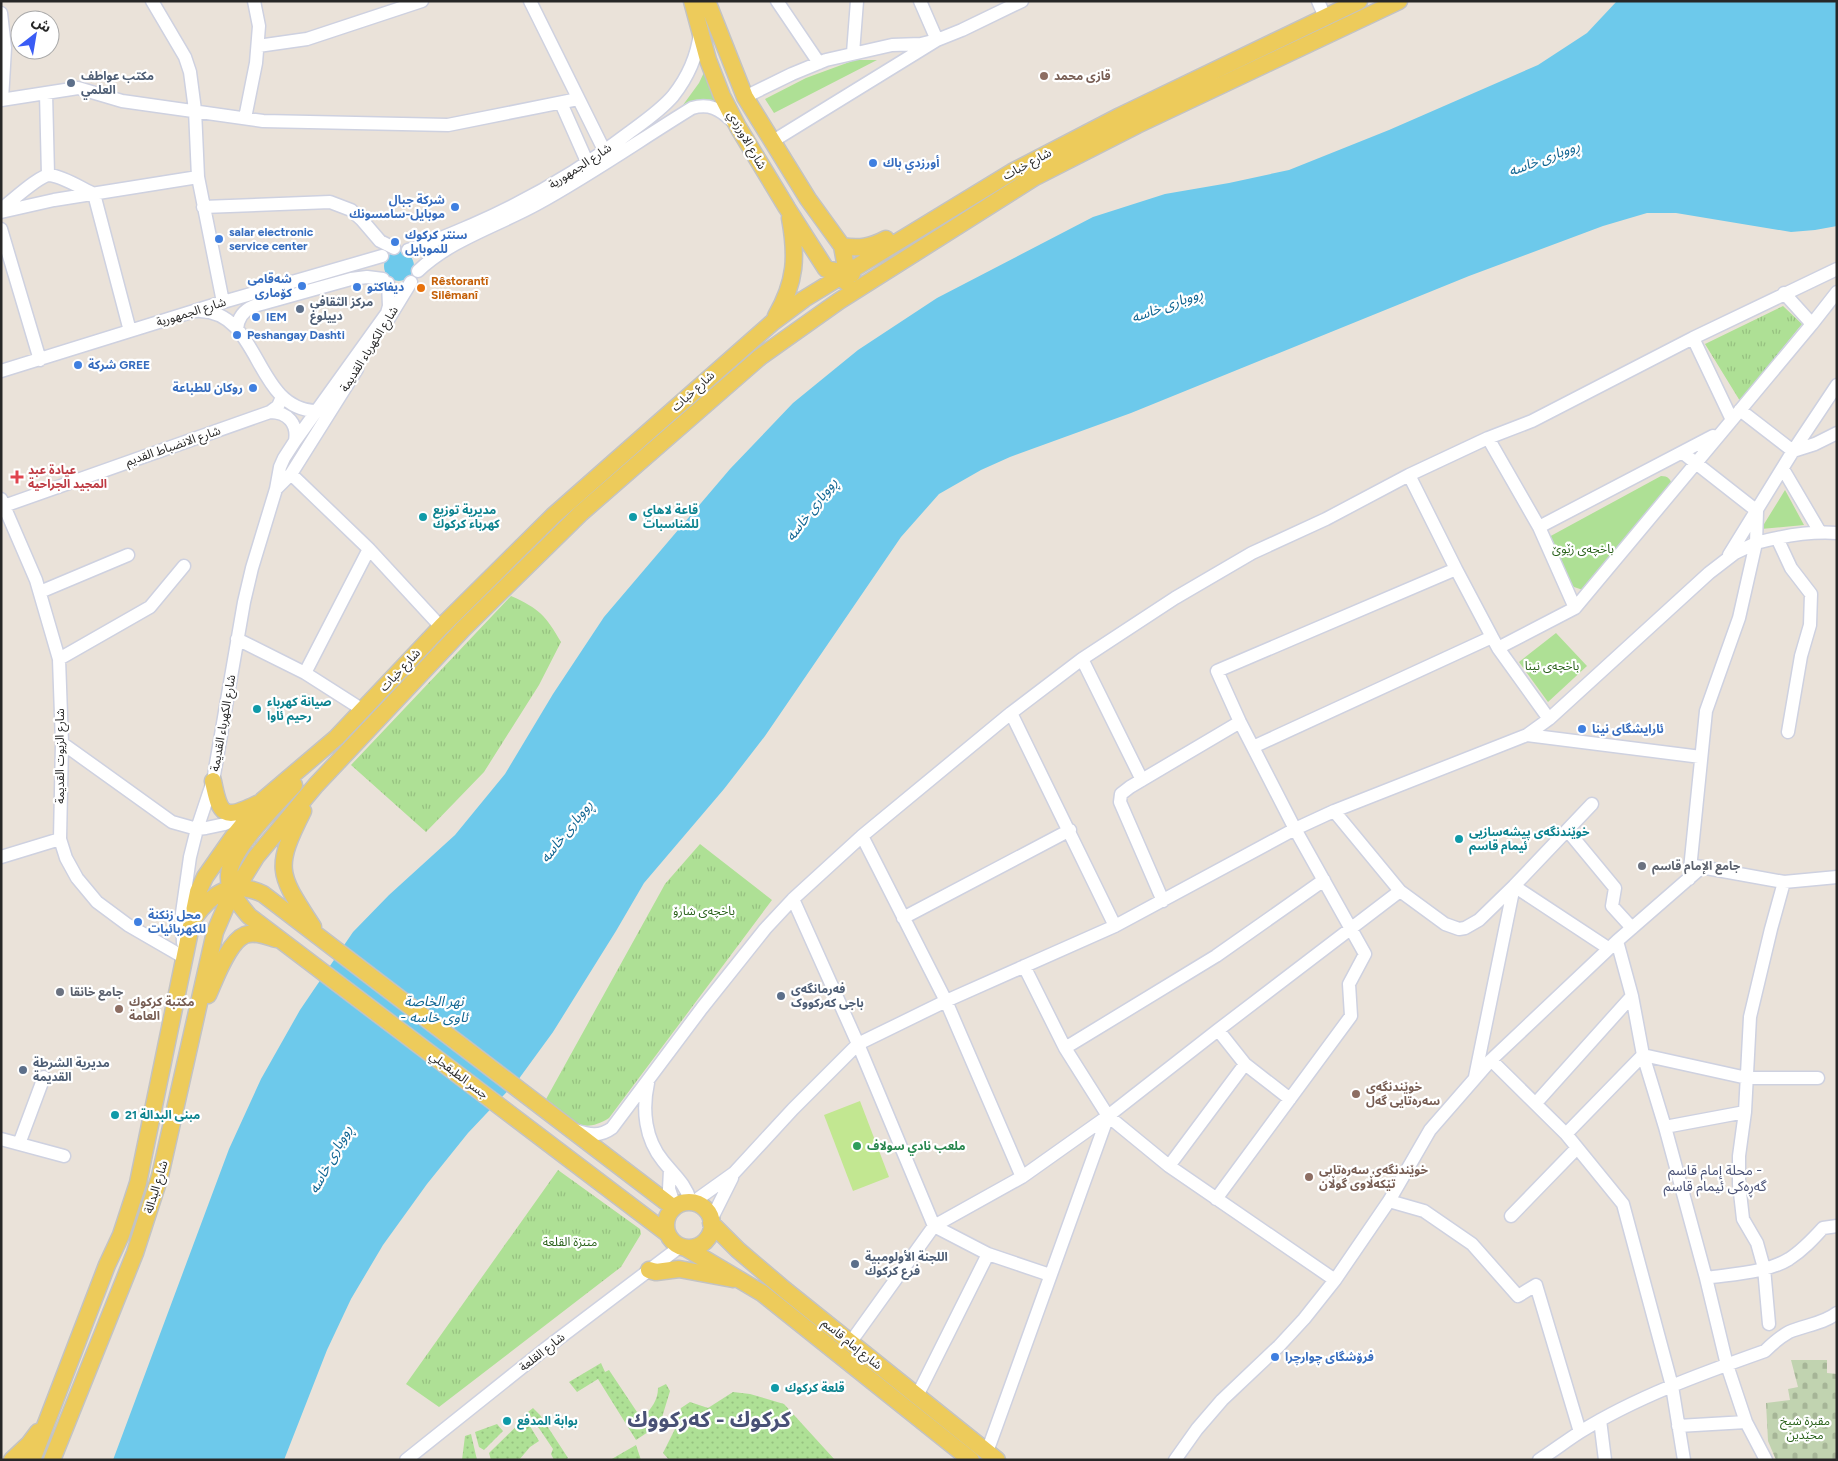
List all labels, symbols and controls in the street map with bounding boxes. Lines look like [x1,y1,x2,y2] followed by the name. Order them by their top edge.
[10,10,60,60] north arrow
[29,12,54,37] text: ش
[81,69,154,100] place label: مكتب عواطف العلمي
[1054,69,1111,83] place label: قازی محمد
[1038,70,1050,82] marker: قازی محمد
[65,77,77,89] marker: مكتب عواطف العلمي
[722,108,769,173] street label: شارع الاورزدي
[1506,137,1583,183] water label: ڕووباری خاسە
[546,140,615,193] street label: شارع الجمهورية
[1000,145,1055,184] street label: شارع خبات
[883,155,939,173] place label: أورزدي باك
[867,157,879,169] marker: أورزدي باك
[349,193,445,221] place label: شركة جبال موبايل-سامسونك
[449,201,461,213] marker: شركة جبال موبايل-سامسونك
[229,225,314,253] place label: salar electronic service center
[405,228,467,256] place label: سنتر كركوك للموبايل
[213,233,225,245] marker: salar electronic service center
[389,236,401,248] marker: سنتر كركوك للموبايل
[247,272,293,300] place label: شەقامی کۆماری
[431,274,489,302] place label: Rêstorantî Silêmanî
[296,280,308,292] marker: شەقامی کۆماری
[367,280,404,294] place label: ديفاكتو
[351,281,363,293] marker: ديفاكتو
[415,282,427,294] marker: Rêstorantî Silêmanî
[1129,285,1206,329] water label: ڕووباری خاسە
[154,295,228,331] street label: شارع الجمهورية
[310,295,373,325] place label: مركز الثقافي دييلوغ
[294,303,306,315] marker: مركز الثقافي دييلوغ
[337,304,403,395] street label: شارع الكهرباء القديمة
[266,310,287,324] place label: IEM
[250,311,262,323] marker: IEM
[247,328,345,342] place label: Peshangay Dashti
[231,329,243,341] marker: Peshangay Dashti
[88,358,150,372] place label: شركة GREE
[72,359,84,371] marker: شركة GREE
[669,368,719,415] street label: شارع خبات
[172,381,243,395] place label: روكان للطباعة
[247,382,259,394] marker: روكان للطباعة
[124,423,223,471] street label: شارع الانضباط القديم
[28,463,107,491] place label: عيادة عبد المجيد الجراحية
[10,470,24,484] marker: عيادة عبد المجيد الجراحية
[782,474,843,546] water label: ڕووباری خاسە
[433,503,500,531] place label: مديرية توزيع كهرباء كركوك
[643,503,699,531] place label: قاعة لاهاي للمناسبات
[417,511,429,523] marker: مديرية توزيع كهرباء كركوك
[627,511,639,523] marker: قاعة لاهاي للمناسبات
[1552,542,1614,557] park label: باخچەی زێوێ
[377,646,425,696] street label: شارع خبات
[1525,659,1579,674] park label: باخچەی نینا
[208,673,240,773] street label: شارع الكهرباء القديمة
[267,695,332,725] place label: صيانة كهرباء رحيم ئاوا
[251,703,263,715] marker: صيانة كهرباء رحيم ئاوا
[53,708,69,804] street label: شارع الزيوت القديمة
[1592,722,1664,736] place label: ئارایشگای نینا
[1576,723,1588,735] marker: ئارایشگای نینا
[537,797,598,868] water label: ڕووباری خاسە
[1469,825,1590,855] place label: خوێندنگەی پیشەسازیی ئیمام قاسم
[1453,833,1465,845] marker: خوێندنگەی پیشەسازیی ئیمام قاسم
[1652,859,1741,875] place label: جامع الإمام قاسم
[1636,860,1648,872] marker: جامع الإمام قاسم
[673,904,735,919] park label: باخچەی شارۆ
[148,908,206,936] place label: محل زنكنة للكهربائيات
[132,916,144,928] marker: محل زنكنة للكهربائيات
[791,982,864,1010] place label: فەرمانگەی باجی کەرکووک
[70,985,124,1001] place label: جامع خانقا
[54,986,66,998] marker: جامع خانقا
[775,990,787,1002] marker: فەرمانگەی باجی کەرکووک
[400,993,470,1026] water label: نهر الخاصة - ئاوی خاسە
[129,995,194,1023] place label: مكتبة كركوك العامة
[113,1003,125,1015] marker: مكتبة كركوك العامة
[425,1048,491,1104] street label: جسر الطبقجلي
[33,1056,110,1084] place label: مديرية الشرطة القديمة
[17,1064,29,1076] marker: مديرية الشرطة القديمة
[1366,1080,1440,1108] place label: خوێندنگەی سەرەتایی گەل
[1350,1088,1362,1100] marker: خوێندنگەی سەرەتایی گەل
[125,1108,200,1122] place label: مبنى البدالة 21
[109,1109,121,1121] marker: مبنى البدالة 21
[305,1122,358,1198] water label: ڕووباری خاسە
[867,1139,965,1156] place label: ملعب نادي سولاف
[851,1140,863,1152] marker: ملعب نادي سولاف
[141,1159,173,1216] street label: شارع البدالة
[1664,1162,1767,1198] district label: محلة إمام قاسم - گەڕەکی ئیمام قاسم
[1319,1163,1429,1191] place label: خوێندنگەی سەرەتایی تێکەڵاوی گوڵان
[1303,1171,1315,1183] marker: خوێندنگەی سەرەتایی تێکەڵاوی گوڵان
[543,1235,597,1249] park label: متنزة القلعة
[865,1250,948,1280] place label: اللجنة الأولومبية فرع كركوك
[849,1258,861,1270] marker: اللجنة الأولومبية فرع كركوك
[818,1316,885,1374] street label: شارع إمام قاسم
[516,1330,569,1376] street label: شارع القلعة
[1285,1350,1374,1366] place label: فرۆشگای چوارچرا
[1269,1351,1281,1363] marker: فرۆشگای چوارچرا
[785,1381,845,1395] place label: قلعة كركوك
[769,1382,781,1394] marker: قلعة كركوك
[627,1406,792,1433] district label: كركوك - کەرکووك
[517,1414,578,1430] place label: بوابة المدفع
[1780,1414,1830,1442] park label: مقبرة شيخ محێدین
[501,1415,513,1427] marker: بوابة المدفع

